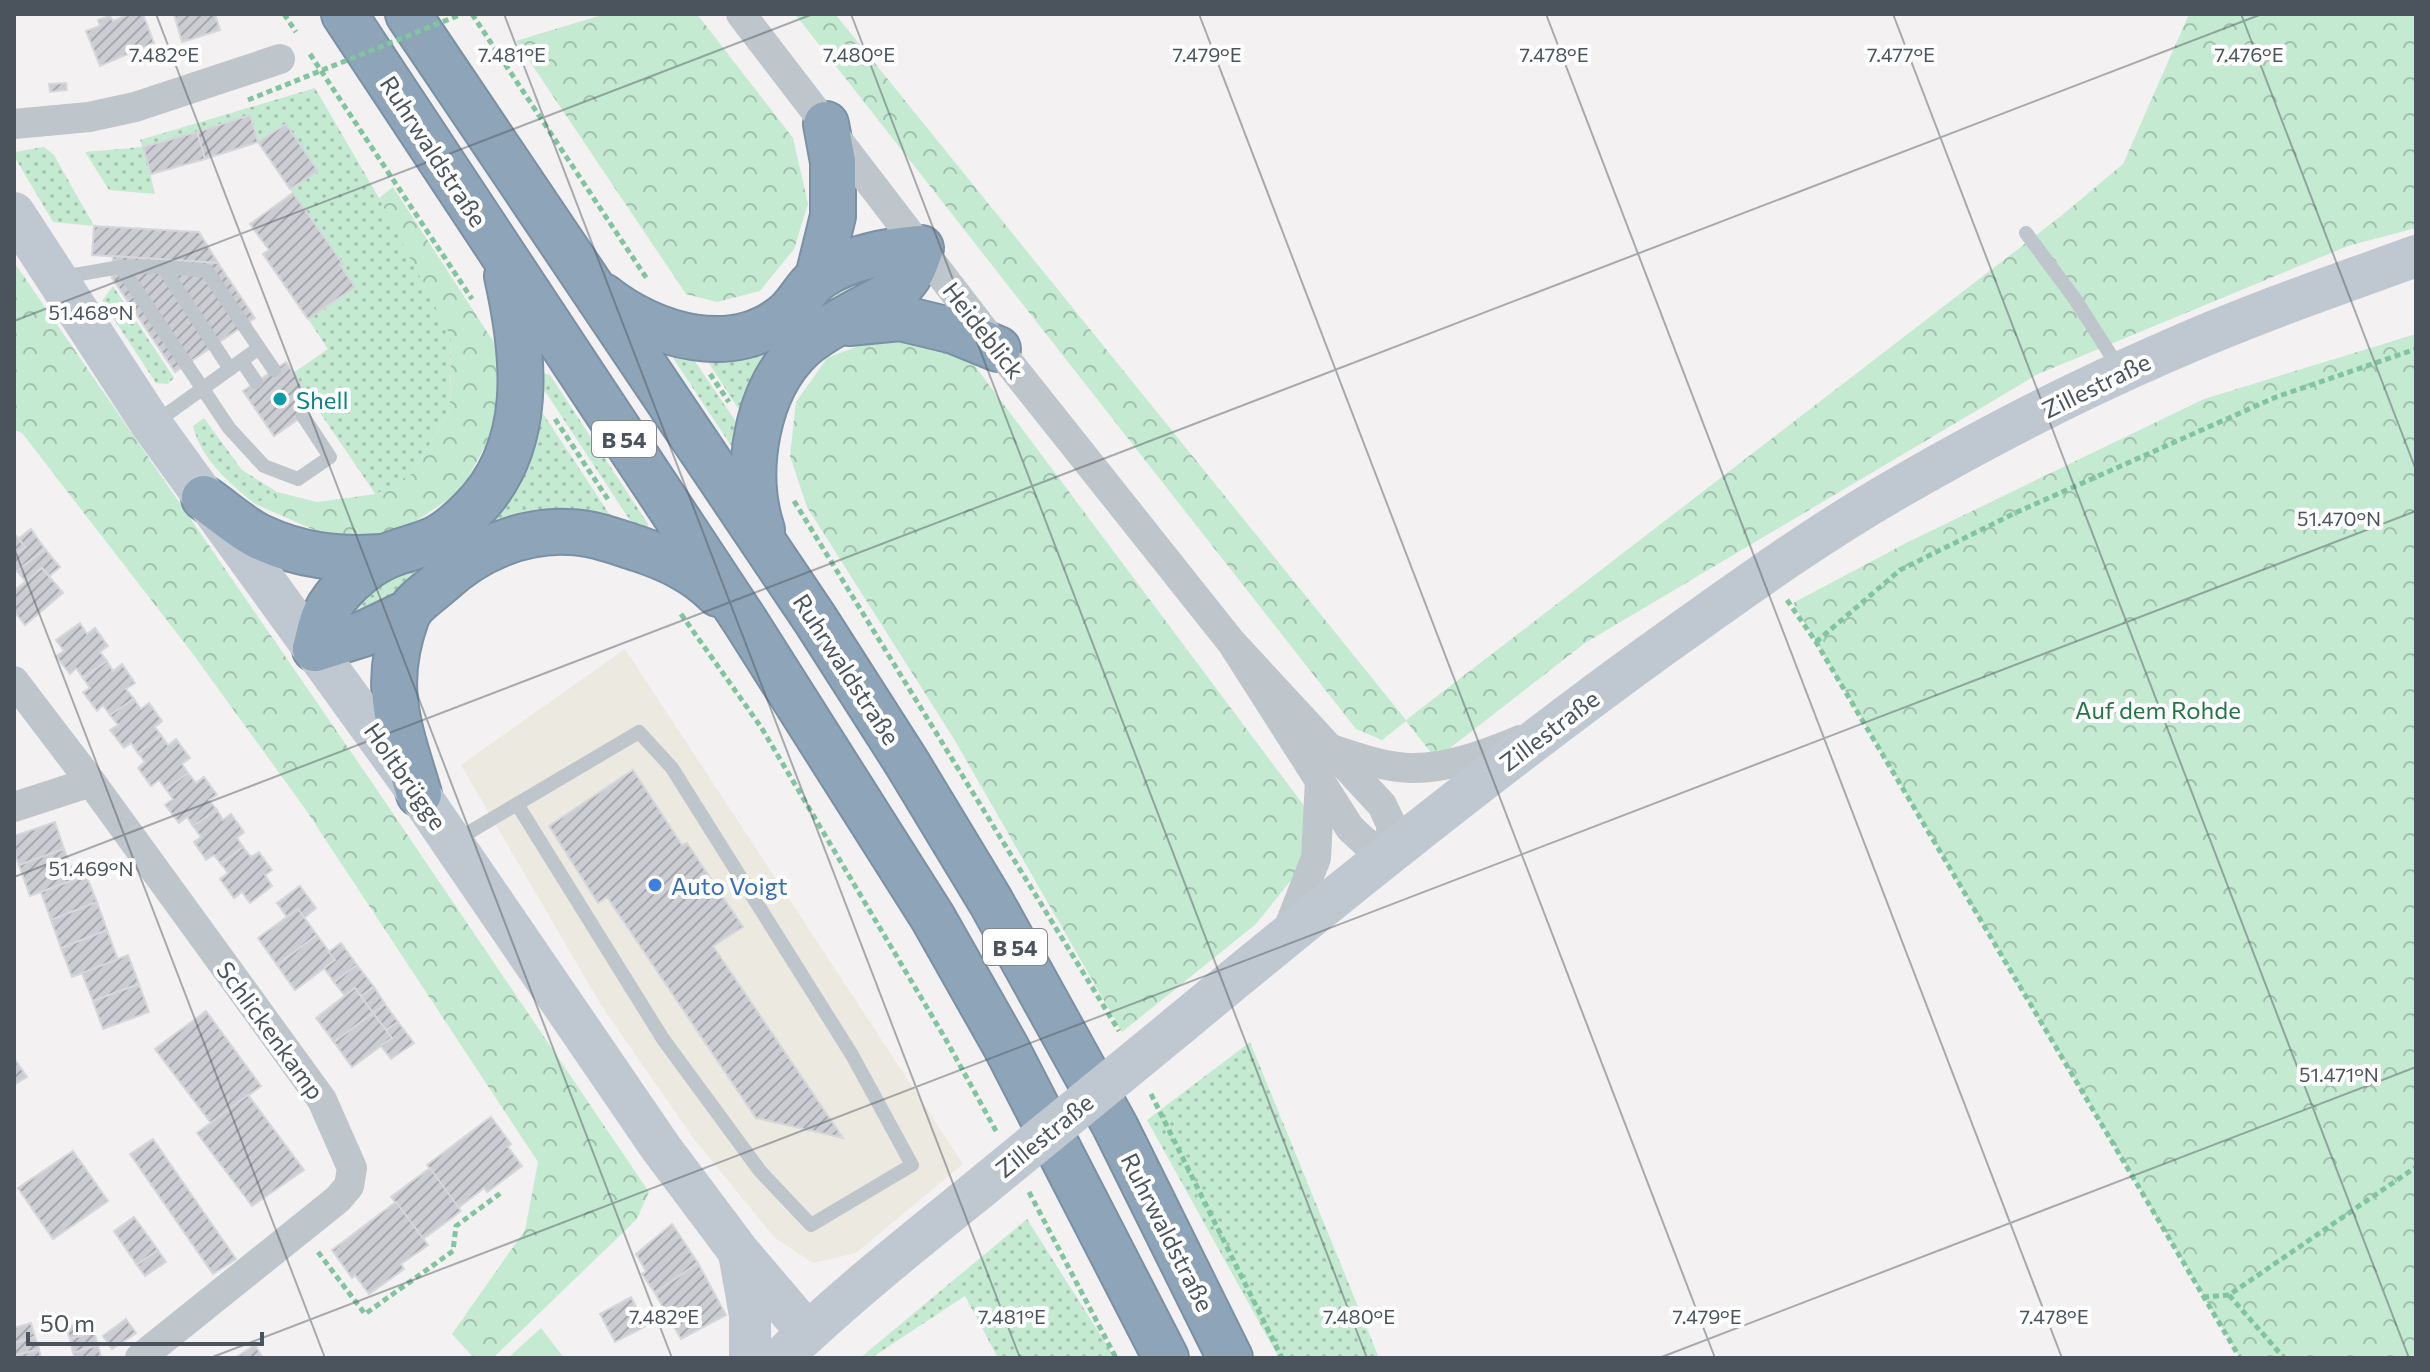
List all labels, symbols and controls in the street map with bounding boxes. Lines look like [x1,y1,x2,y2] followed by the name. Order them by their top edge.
[129,42,199,66] text: 7.482°E
[478,42,546,66] text: 7.481°E
[823,42,895,66] text: 7.480°E
[1172,42,1242,66] text: 7.479°E
[1519,42,1589,66] text: 7.478°E
[1867,42,1935,66] text: 7.477°E
[2214,42,2284,66] text: 7.476°E
[374,70,494,232] street label: Ruhrwaldstraße
[937,276,1031,384] street label: Heideblick
[48,300,134,324] text: 51.468°N
[2037,346,2155,424] street label: Zillestraße
[296,385,349,414] place label: Shell
[271,390,289,408] marker: Shell
[592,421,656,457] road number: B 54
[2297,506,2381,530] text: 51.470°N
[787,588,907,750] street label: Ruhrwaldstraße
[1494,683,1604,777] street label: Zillestraße
[2075,695,2241,724] park label: Auf dem Rohde
[359,717,453,835] street label: Holtbrügge
[49,856,133,880] text: 51.469°N
[671,871,788,900] place label: Auto Voigt
[646,876,664,894] marker: Auto Voigt
[983,929,1047,965] road number: B 54
[211,955,331,1105] street label: Schlickenkamp
[2299,1062,2379,1086] text: 51.471°N
[989,1087,1099,1183] street label: Zillestraße
[1116,1148,1220,1316] street label: Ruhrwaldstraße
[28,1296,262,1346] scale bar
[629,1304,699,1328] text: 7.482°E
[978,1304,1046,1328] text: 7.481°E
[1323,1304,1395,1328] text: 7.480°E
[1672,1304,1742,1328] text: 7.479°E
[2019,1304,2089,1328] text: 7.478°E
[40,1308,95,1337] text: 50 m

